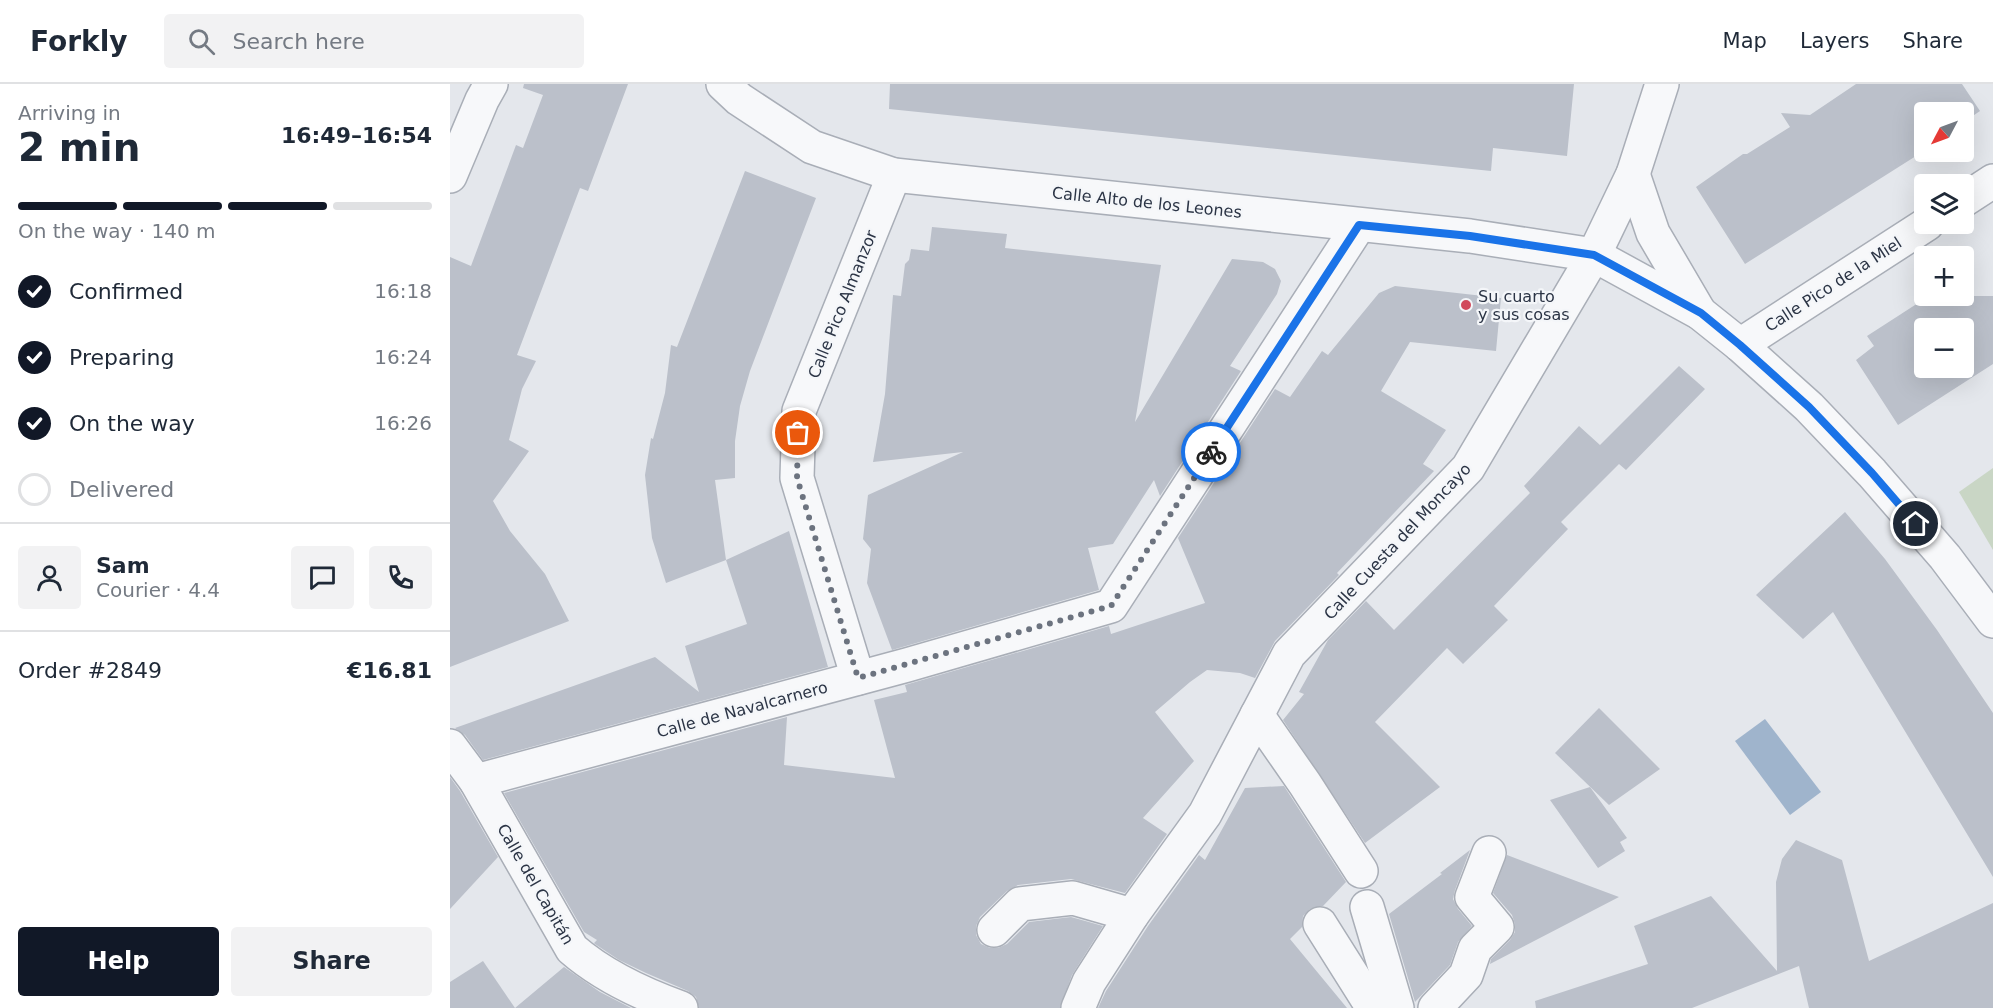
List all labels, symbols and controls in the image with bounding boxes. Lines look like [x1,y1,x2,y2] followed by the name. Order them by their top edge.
[164,14,584,68] search box
[30,25,128,58] text: Forkly
[185,25,218,58] icon: search
[233,29,365,54] text: Search here
[1723,29,1767,53] text: Map
[1800,29,1869,53] text: Layers
[1902,29,1963,53] text: Share
[18,101,121,125] text: Arriving in
[1914,102,1974,162] north arrow
[1914,102,1974,378] map controls
[281,123,432,148] text: 16:49–16:54
[18,125,140,170] text: 2 min
[1914,174,1974,234] button: layers
[1051,183,1243,222] street label: Calle Alto de los Leones
[18,219,216,243] text: On the way · 140 m
[804,227,881,381] street label: Calle Pico Almanzor
[1761,233,1905,336] street label: Calle Pico de la Miel
[1914,246,1974,306] button: +
[18,275,51,308] icon: check
[69,279,183,304] text: Confirmed
[374,279,432,303] text: 16:18
[1478,287,1570,324] place label: Su cuarto y sus cosas
[1459,298,1473,312] marker: Su cuarto y sus cosas
[1914,318,1974,378] button: −
[18,341,51,374] icon: check
[69,345,175,370] text: Preparing
[374,345,432,369] text: 16:24
[18,407,51,440] icon: check
[772,407,823,458] pin
[69,411,195,436] text: On the way
[374,411,432,435] text: 16:26
[781,416,814,449] icon: bag
[1181,422,1241,482] courier
[1195,436,1228,469] icon: bike
[1320,459,1475,623] street label: Calle Cuesta del Moncayo
[69,477,174,502] text: Delivered
[1890,498,1941,549] pin
[1899,507,1932,540] icon: home
[18,546,81,609] button: person
[291,546,354,609] button: chat
[369,546,432,609] button: phone
[96,553,150,578] text: Sam
[96,578,220,602] text: Courier · 4.4
[18,658,162,683] text: Order #2849
[347,658,432,683] text: €16.81
[655,677,830,741] street label: Calle de Navalcarnero
[493,821,578,948] street label: Calle del Capitán
[18,927,219,996] button: Help
[231,927,432,996] button: Share

